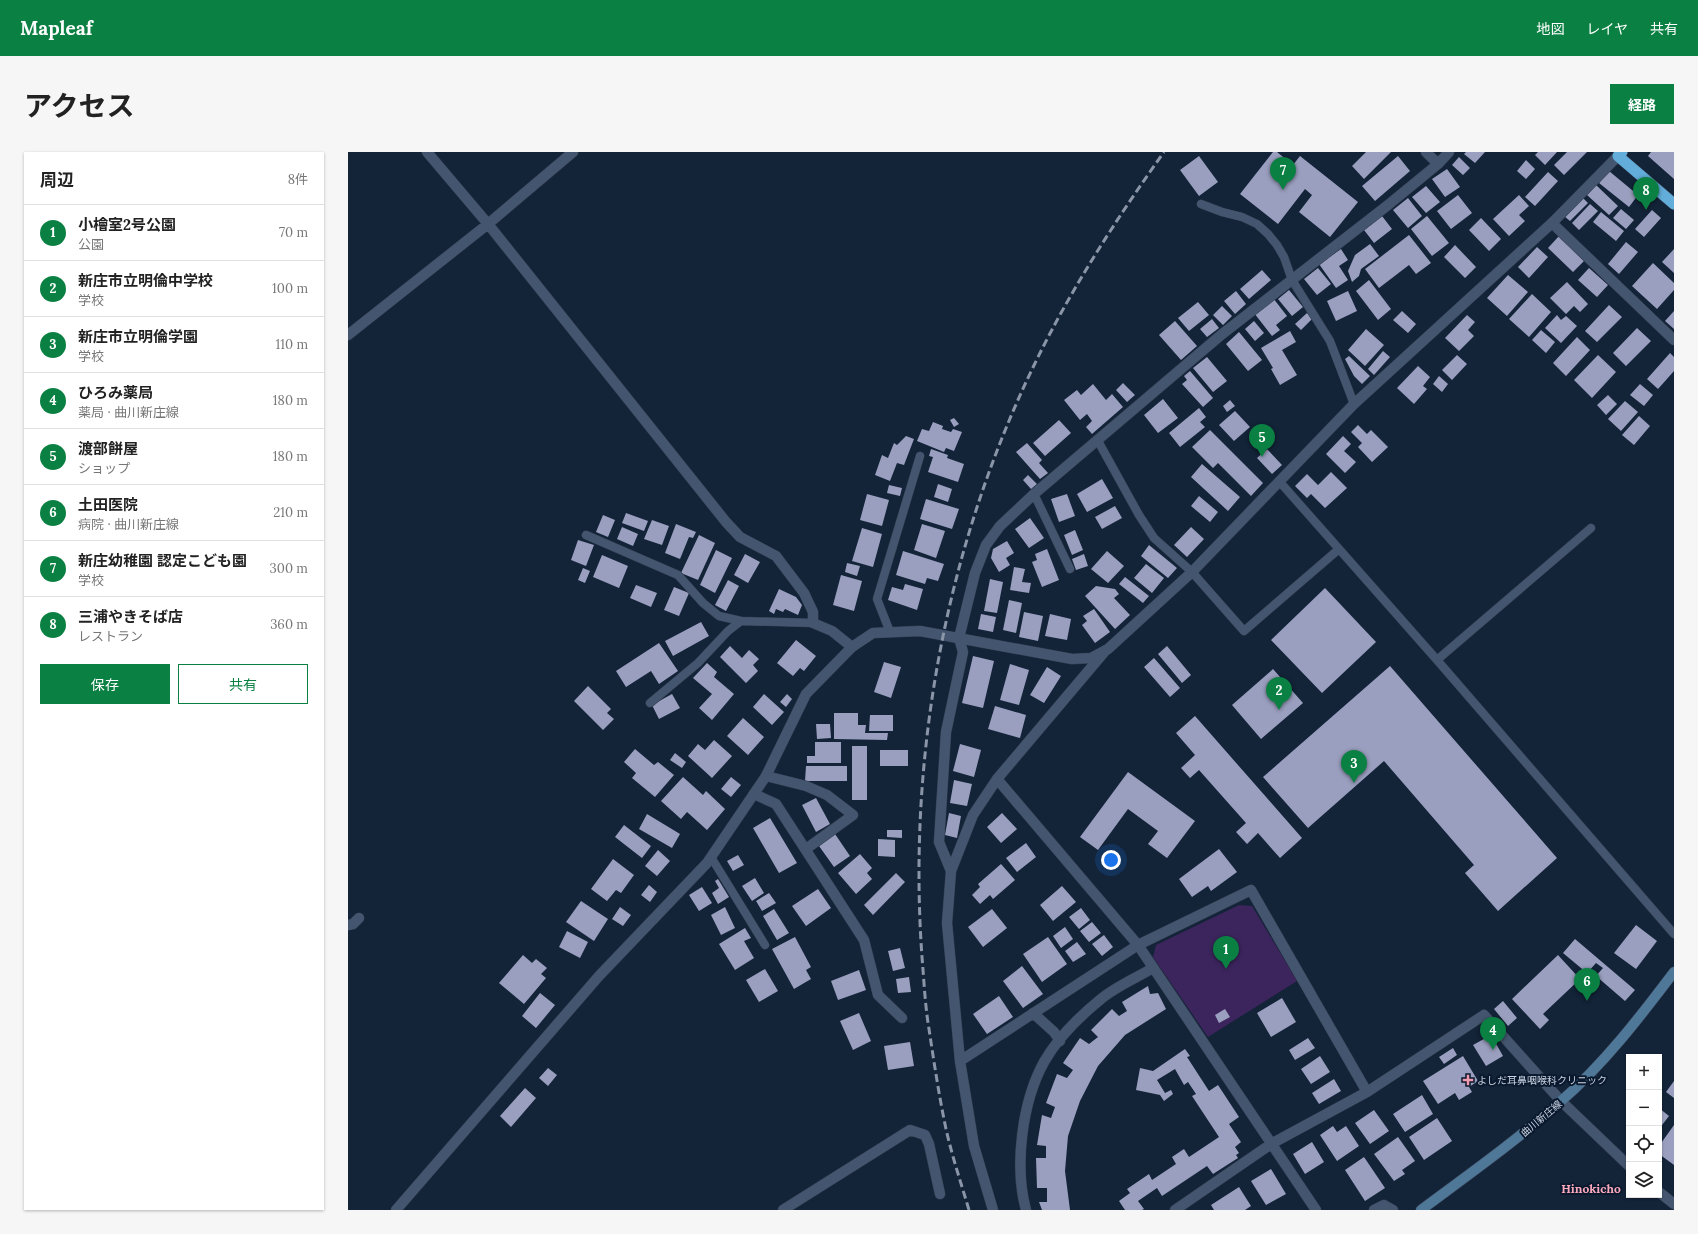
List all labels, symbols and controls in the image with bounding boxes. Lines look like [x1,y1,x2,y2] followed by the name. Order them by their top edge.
[20,16,93,40] text: Mapleaf
[1536,20,1564,38] text: 地図
[1586,20,1628,38] text: レイヤ
[1650,20,1678,38] text: 共有
[1610,84,1674,124] button: 経路
[24,88,135,124] text: アクセス
[1270,157,1296,190] pin: 7
[40,169,74,191] text: 周辺
[288,171,308,188] text: 8件
[1633,177,1659,210] pin: 8
[78,215,176,234] text: 小檜室2号公園
[50,224,56,241] text: 1
[279,224,308,241] text: 70 m
[78,236,104,253] text: 公園
[78,271,213,290] text: 新庄市立明倫中学校
[50,280,56,297] text: 2
[272,280,308,297] text: 100 m
[78,292,104,309] text: 学校
[78,327,198,346] text: 新庄市立明倫学園
[49,336,57,353] text: 3
[275,336,308,353] text: 110 m
[78,348,104,365] text: 学校
[78,383,153,402] text: ひろみ薬局
[49,392,57,409] text: 4
[273,392,308,409] text: 180 m
[78,404,179,421] text: 薬局 · 曲川新庄線
[1249,424,1275,457] pin: 5
[78,439,138,458] text: 渡部餅屋
[49,448,57,465] text: 5
[273,448,308,465] text: 180 m
[78,460,130,477] text: ショップ
[78,495,138,514] text: 土田医院
[49,504,57,521] text: 6
[273,504,308,521] text: 210 m
[78,516,179,533] text: 病院 · 曲川新庄線
[78,551,247,570] text: 新庄幼稚園 認定こども園
[50,560,56,577] text: 7
[270,560,308,577] text: 300 m
[78,572,104,589] text: 学校
[78,607,183,626] text: 三浦やきそば店
[49,616,57,633] text: 8
[270,616,308,633] text: 360 m
[78,628,143,645] text: レストラン
[40,664,170,704] button: 保存
[178,664,308,704] button: 共有
[1266,677,1292,710] pin: 2
[1341,750,1367,783] pin: 3
[1101,850,1121,870] your location
[1213,936,1239,969] pin: 1
[1574,968,1600,1001] pin: 6
[1480,1017,1506,1050] pin: 4
[1626,1054,1662,1198] map controls
[1626,1054,1662,1090] button: +
[1462,1074,1474,1086] marker: よしだ耳鼻咽喉科クリニック
[1477,1074,1607,1087] place label: よしだ耳鼻咽喉科クリニック
[1626,1090,1662,1126] button: −
[1518,1097,1565,1139] street label: 曲川新庄線
[1626,1126,1662,1162] button: locate
[1626,1162,1662,1198] button: layers
[1561,1181,1621,1196] district label: Hinokicho

